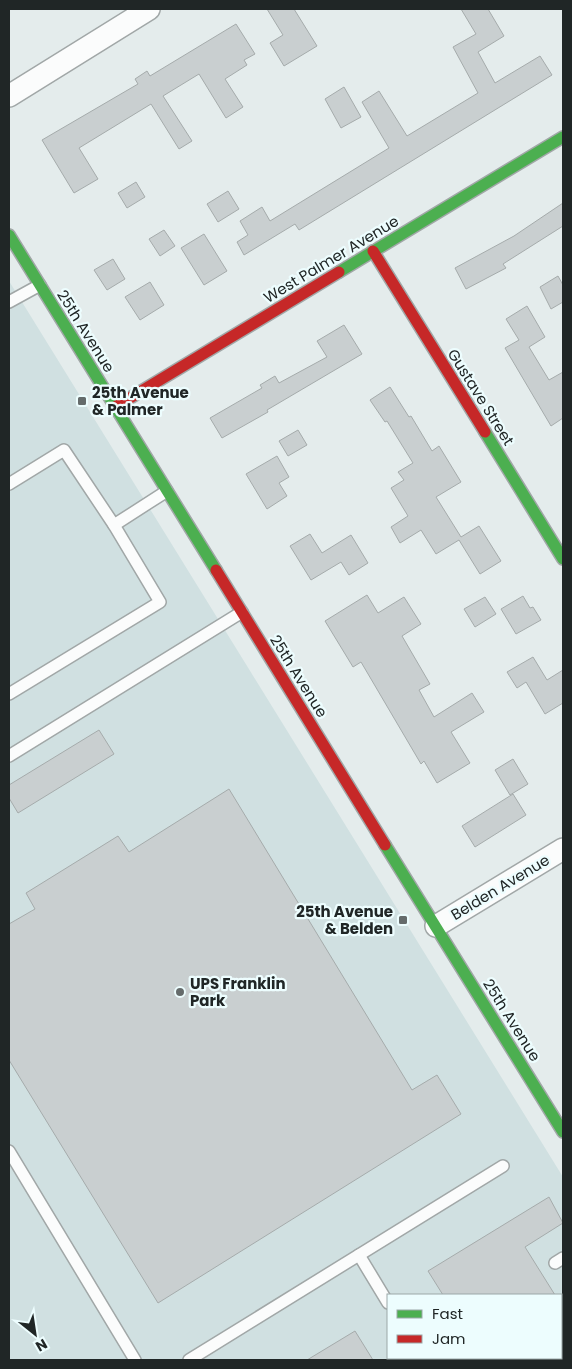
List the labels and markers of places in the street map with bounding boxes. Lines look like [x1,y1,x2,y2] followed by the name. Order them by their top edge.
[92,382,189,420] place label: 25th Avenue & Palmer
[76,395,88,407] marker: 25th Avenue & Palmer
[296,901,393,939] place label: 25th Avenue & Belden
[397,914,409,926] marker: 25th Avenue & Belden
[190,973,286,1011] place label: UPS Franklin Park
[174,986,186,998] marker: UPS Franklin Park

